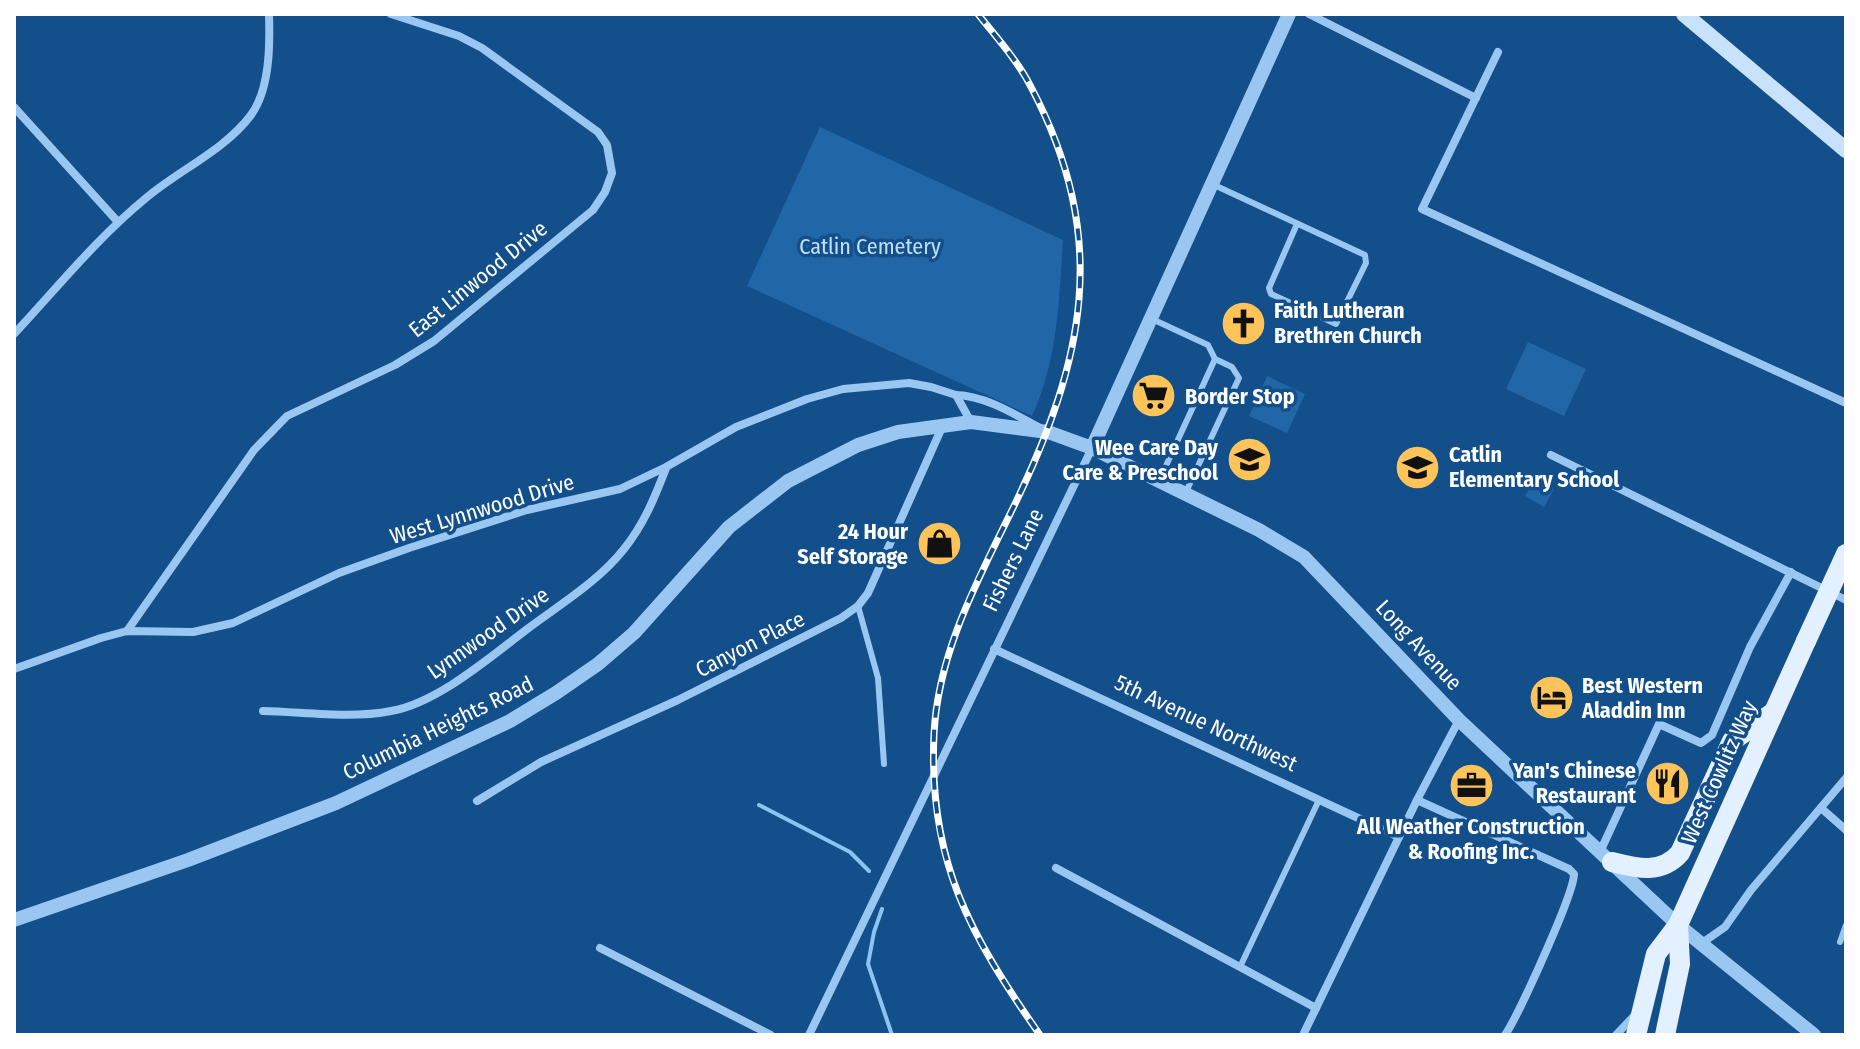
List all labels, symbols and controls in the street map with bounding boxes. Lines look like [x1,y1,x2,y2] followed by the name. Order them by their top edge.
[403,215,553,343] street label: East Linwood Drive
[799,233,941,260] park label: Catlin Cemetery
[1274,297,1422,349] place label: Faith Lutheran Brethren Church
[1219,299,1267,347] church icon: Faith Lutheran Brethren Church
[1130,372,1178,420] supermarket icon: Border Stop
[1185,383,1295,410] place label: Border Stop
[1062,434,1219,486] place label: Wee Care Day Care & Preschool
[1225,436,1273,484] school or university icon: Wee Care Day Care & Preschool
[1449,441,1620,493] place label: Catlin Elementary School
[1394,443,1442,491] school or university icon: Catlin Elementary School
[387,468,577,550] street label: West Lynnwood Drive
[977,504,1049,616] street label: Fishers Lane
[797,518,909,570] place label: 24 Hour Self Storage
[915,520,963,568] shop icon: 24 Hour Self Storage
[422,581,554,685] street label: Lynnwood Drive
[1370,594,1468,696] street label: Long Avenue
[691,605,809,683] street label: Canyon Place
[1110,669,1302,778] street label: 5th Avenue Northwest
[338,670,538,786] street label: Columbia Heights Road
[1581,672,1703,724] place label: Best Western Aladdin Inn
[1527,674,1575,722] hotel icon: Best Western Aladdin Inn
[1675,696,1763,848] street label: West Cowlitz Way
[1512,757,1636,809] place label: Yan's Chinese Restaurant
[1643,759,1691,807] restaurant icon: Yan's Chinese Restaurant
[1447,761,1495,809] office icon: All Weather Construction & Roofing Inc.
[1356,813,1585,865] place label: All Weather Construction & Roofing Inc.

